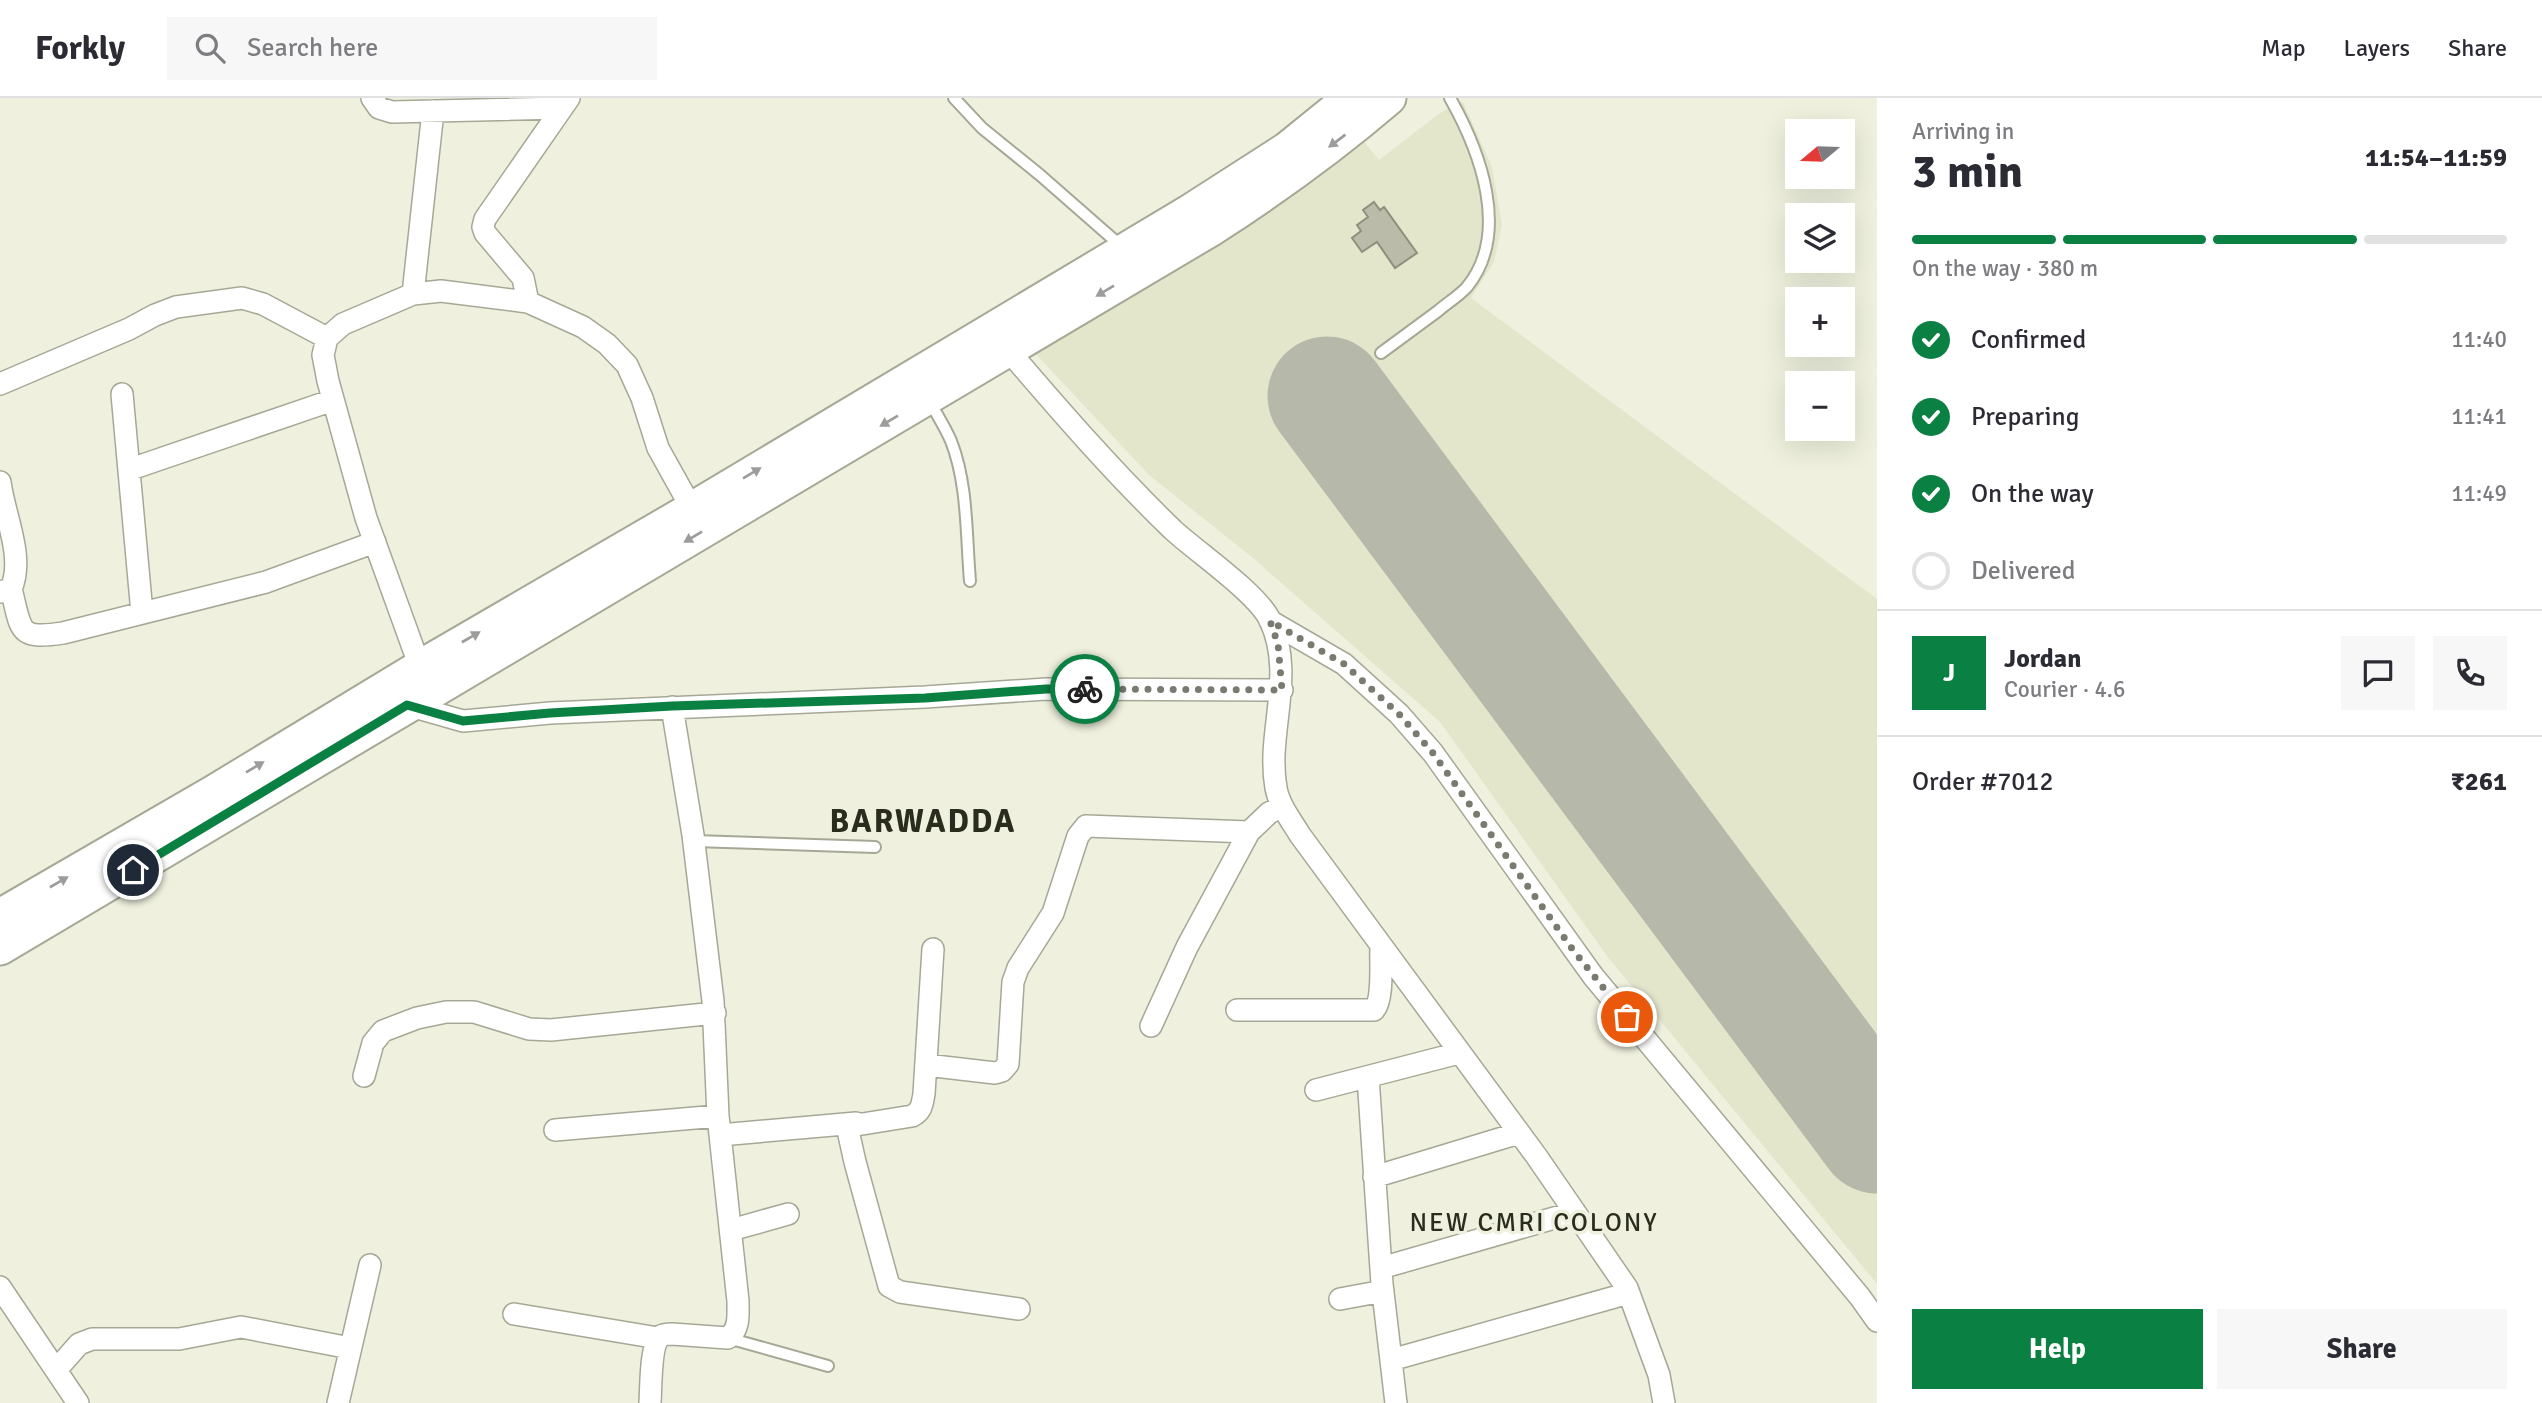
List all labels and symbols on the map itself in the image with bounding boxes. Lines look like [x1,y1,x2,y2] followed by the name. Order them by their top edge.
[1785,119,1855,189] north arrow
[1328,134,1346,149] one-way arrow
[1095,285,1114,298] one-way arrow
[879,415,898,427] one-way arrow
[743,466,762,479] one-way arrow
[683,530,702,543] one-way arrow
[462,631,481,643] one-way arrow
[1050,654,1120,724] courier
[246,760,265,773] one-way arrow
[830,802,1016,841] district label: BARWADDA
[103,840,163,900] pin
[49,876,69,888] one-way arrow
[1597,987,1657,1047] pin
[1409,1207,1659,1239] district label: NEW CMRI COLONY

